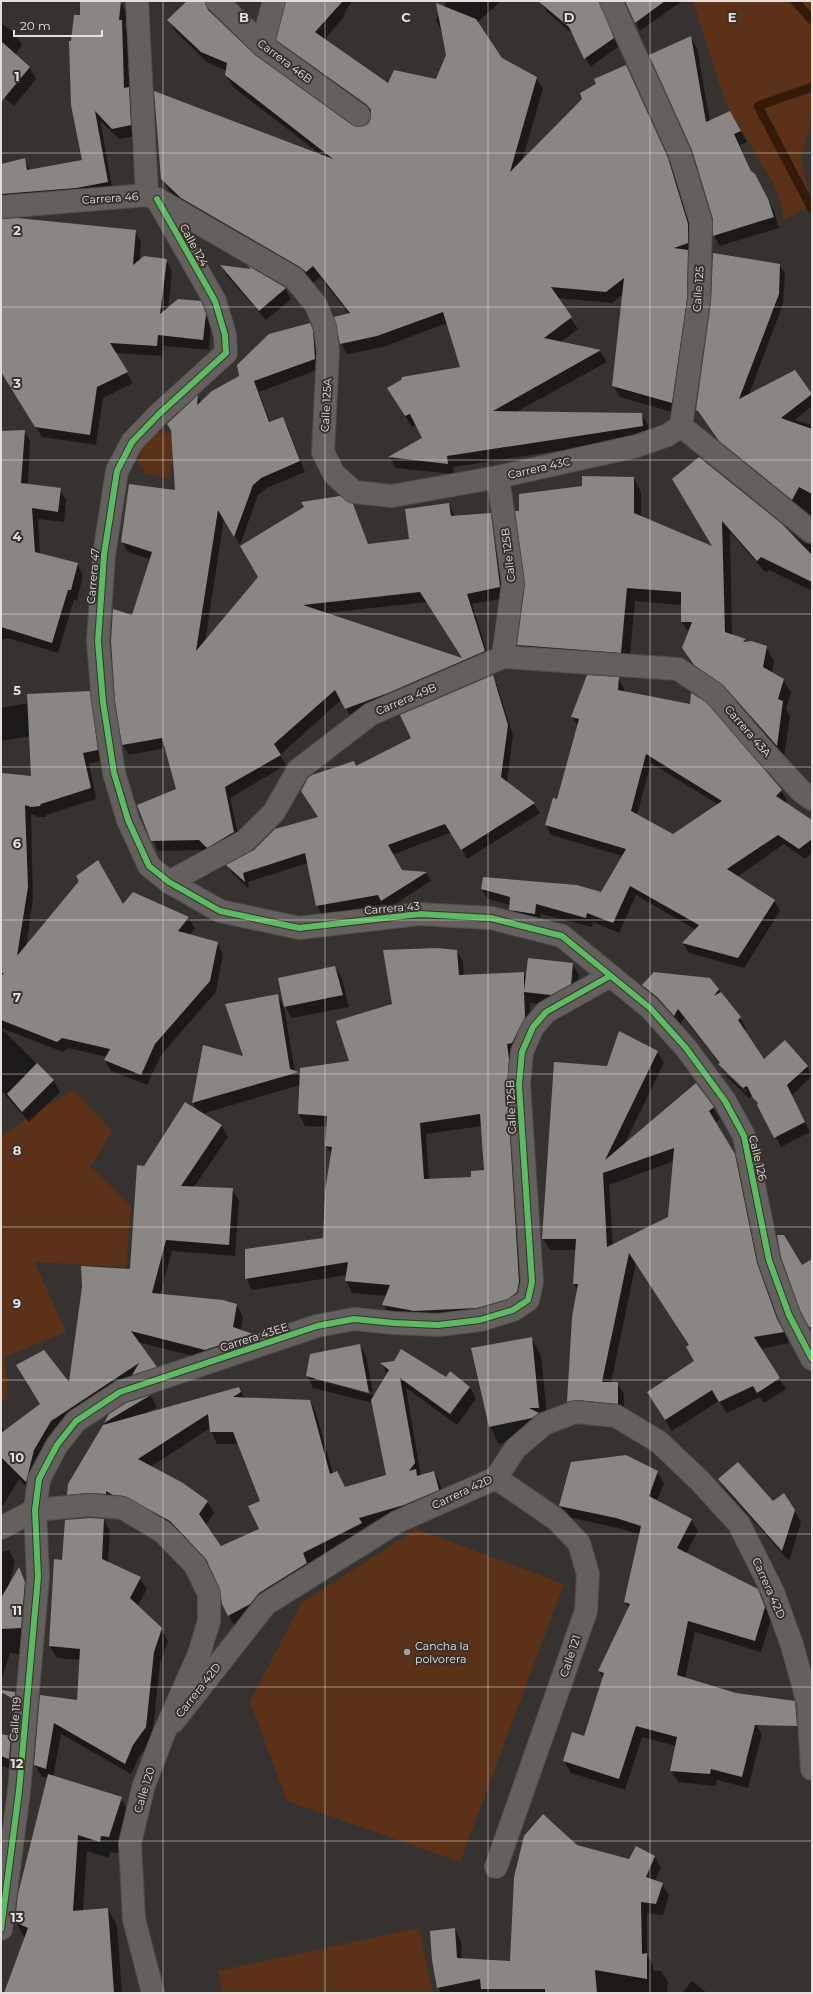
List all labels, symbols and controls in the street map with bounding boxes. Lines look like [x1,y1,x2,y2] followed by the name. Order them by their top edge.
[239,9,249,25] text: B
[401,9,411,25] text: C
[564,9,575,25] text: D
[728,9,737,25] text: E
[14,12,102,38] scale bar
[20,18,51,33] text: 20 m
[255,36,315,86] street label: Carrera 46B
[14,68,20,84] text: 1
[81,189,139,207] street label: Carrera 46
[177,221,212,270] street label: Calle 124
[13,222,21,238] text: 2
[689,266,707,312] street label: Calle 125
[12,375,21,391] text: 3
[318,378,334,432] street label: Calle 125A
[506,454,572,482] street label: Carrera 43C
[498,527,518,583] street label: Calle 125B
[13,528,22,544] text: 4
[84,548,102,604] street label: Carrera 47
[373,680,439,718] street label: Carrera 49B
[13,682,21,698] text: 5
[722,702,774,760] street label: Carrera 43A
[13,835,22,851] text: 6
[363,899,421,917] street label: Carrera 43
[13,989,21,1005] text: 7
[503,1080,519,1134] street label: Calle 125B
[746,1134,770,1183] street label: Calle 126
[13,1142,22,1158] text: 8
[13,1295,21,1311] text: 9
[218,1319,290,1355] street label: Carrera 43EE
[10,1449,24,1465] text: 10
[429,1472,495,1512] street label: Carrera 42D
[749,1555,789,1621] street label: Carrera 42D
[12,1602,22,1618] text: 11
[556,1633,584,1679] street label: Calle 121
[415,1639,469,1666] place label: Cancha la polvorera
[402,1647,412,1657] marker: Cancha la polvorera
[172,1660,224,1720] street label: Carrera 42D
[6,1696,24,1742] street label: Calle 119
[11,1755,24,1771] text: 12
[130,1765,158,1815] street label: Calle 120
[11,1909,24,1925] text: 13

